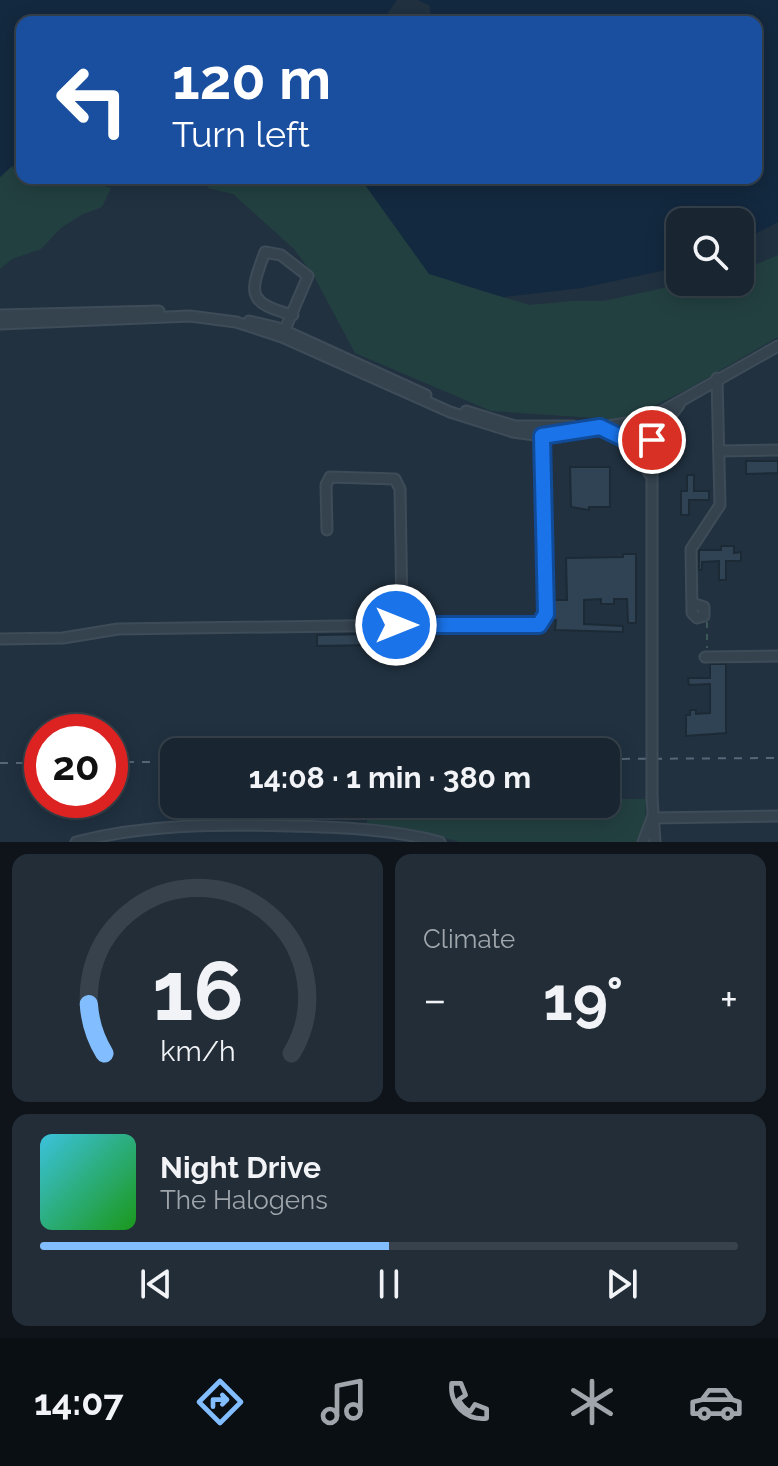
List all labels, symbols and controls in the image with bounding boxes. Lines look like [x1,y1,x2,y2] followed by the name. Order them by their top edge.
[172,46,331,112] text: 120 m
[40,48,144,152] icon: left
[172,113,310,155] text: Turn left
[666,208,754,296] map controls
[666,208,754,296] button: search
[618,406,686,474] pin
[630,418,674,462] icon: arrive
[354,583,438,667] position arrow
[24,714,128,818] speed limit sign: 20
[249,760,531,795] text: 14:08 · 1 min · 380 m
[423,924,515,954] text: Climate
[152,942,243,1039] text: 16
[543,964,623,1034] text: 19°
[423,974,447,1025] text: −
[720,974,738,1025] text: +
[160,1034,235,1068] text: km/h
[160,1150,321,1185] text: Night Drive
[160,1185,328,1215] text: The Halogens
[134,1262,178,1306] icon: previous
[367,1262,411,1306] icon: pause
[600,1262,644,1306] icon: next
[192,1374,248,1430] icon: directions
[316,1374,372,1430] icon: music
[440,1374,496,1430] icon: phone
[564,1374,620,1430] icon: climate
[688,1374,744,1430] icon: car
[34,1381,124,1423] text: 14:07

